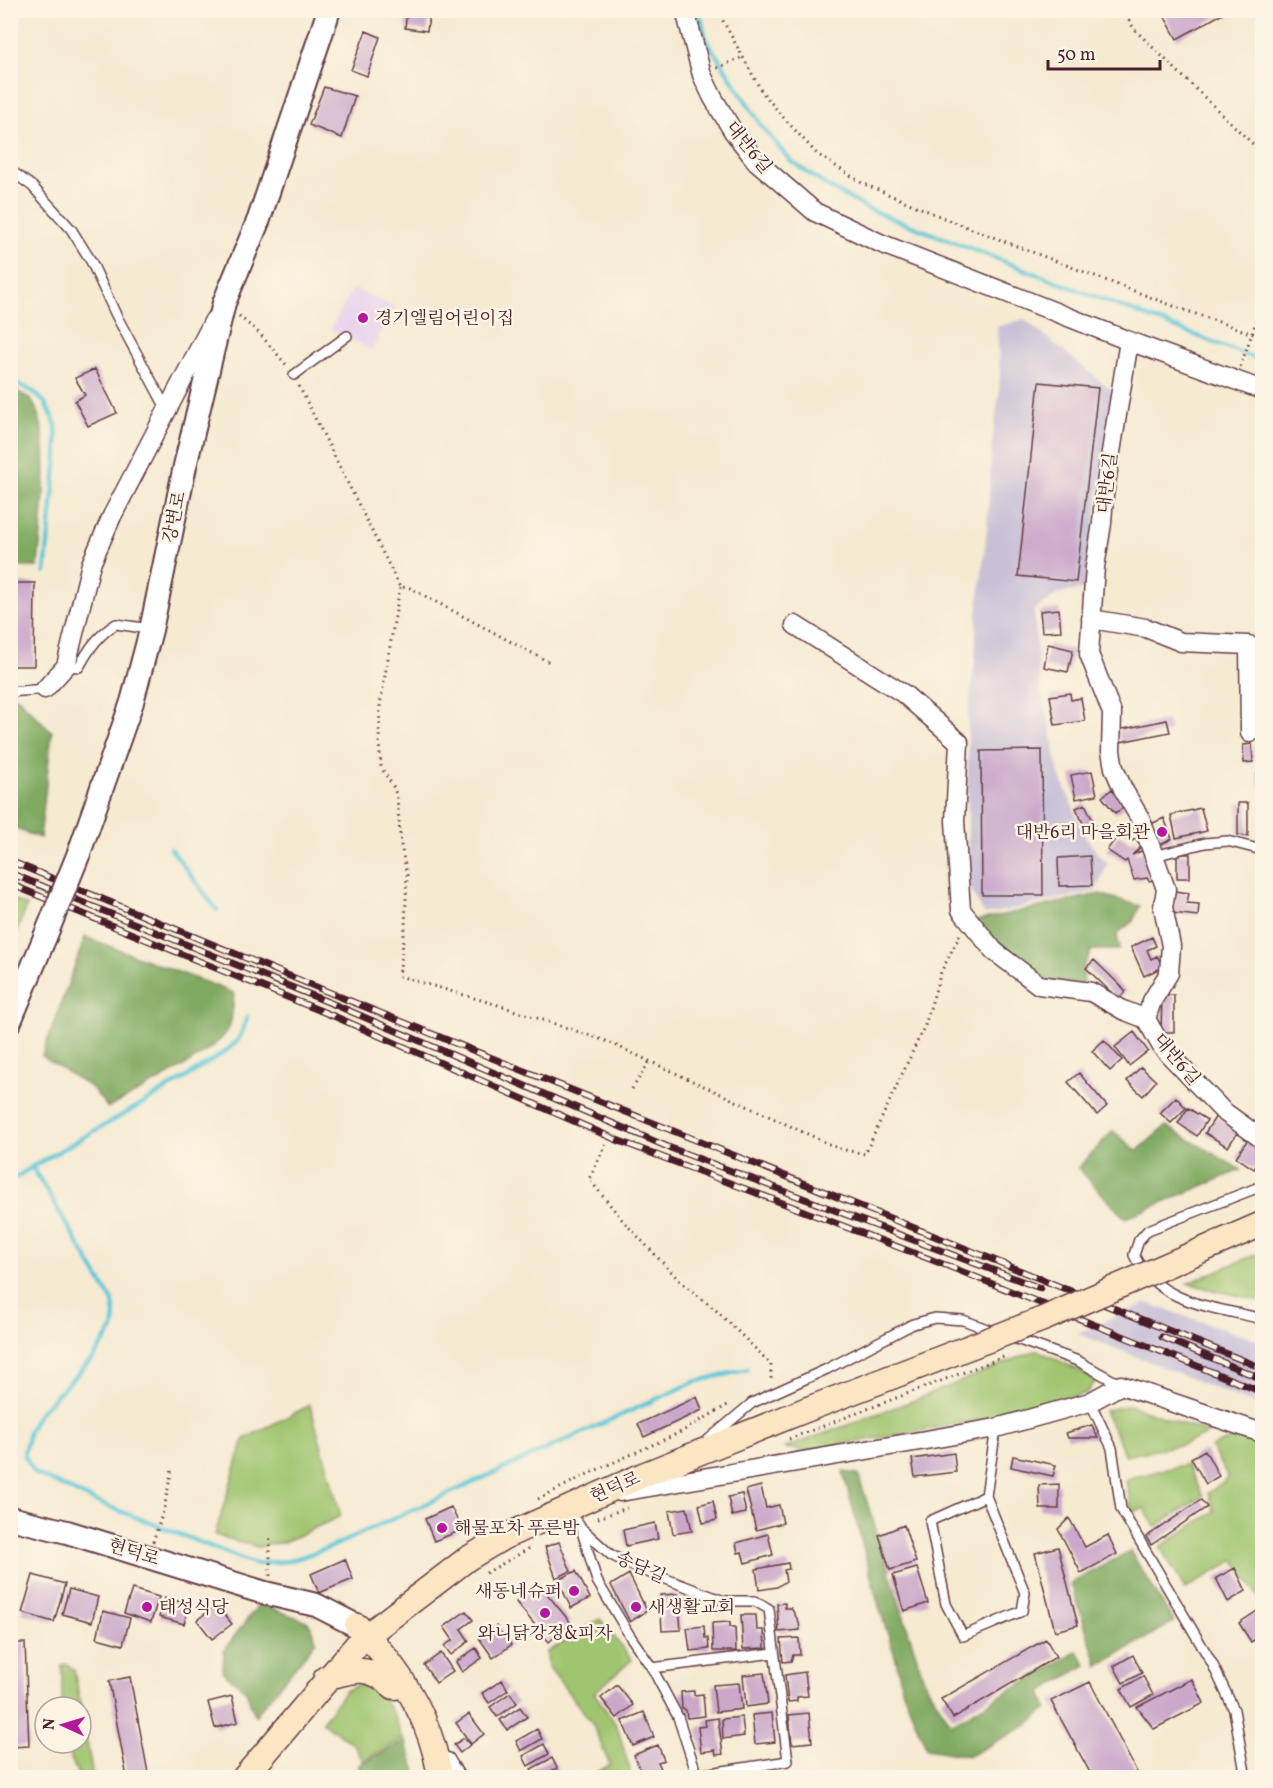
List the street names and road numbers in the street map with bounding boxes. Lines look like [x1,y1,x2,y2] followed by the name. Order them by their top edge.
[719,116,777,180] street label: 대반6길
[1092,451,1125,515] street label: 대반6길
[158,489,193,545] street label: 강변로
[1147,1028,1205,1091] street label: 대반6길
[587,1466,645,1510] street label: 현덕로
[105,1534,162,1573] street label: 현덕로
[611,1546,669,1590] street label: 송담길

